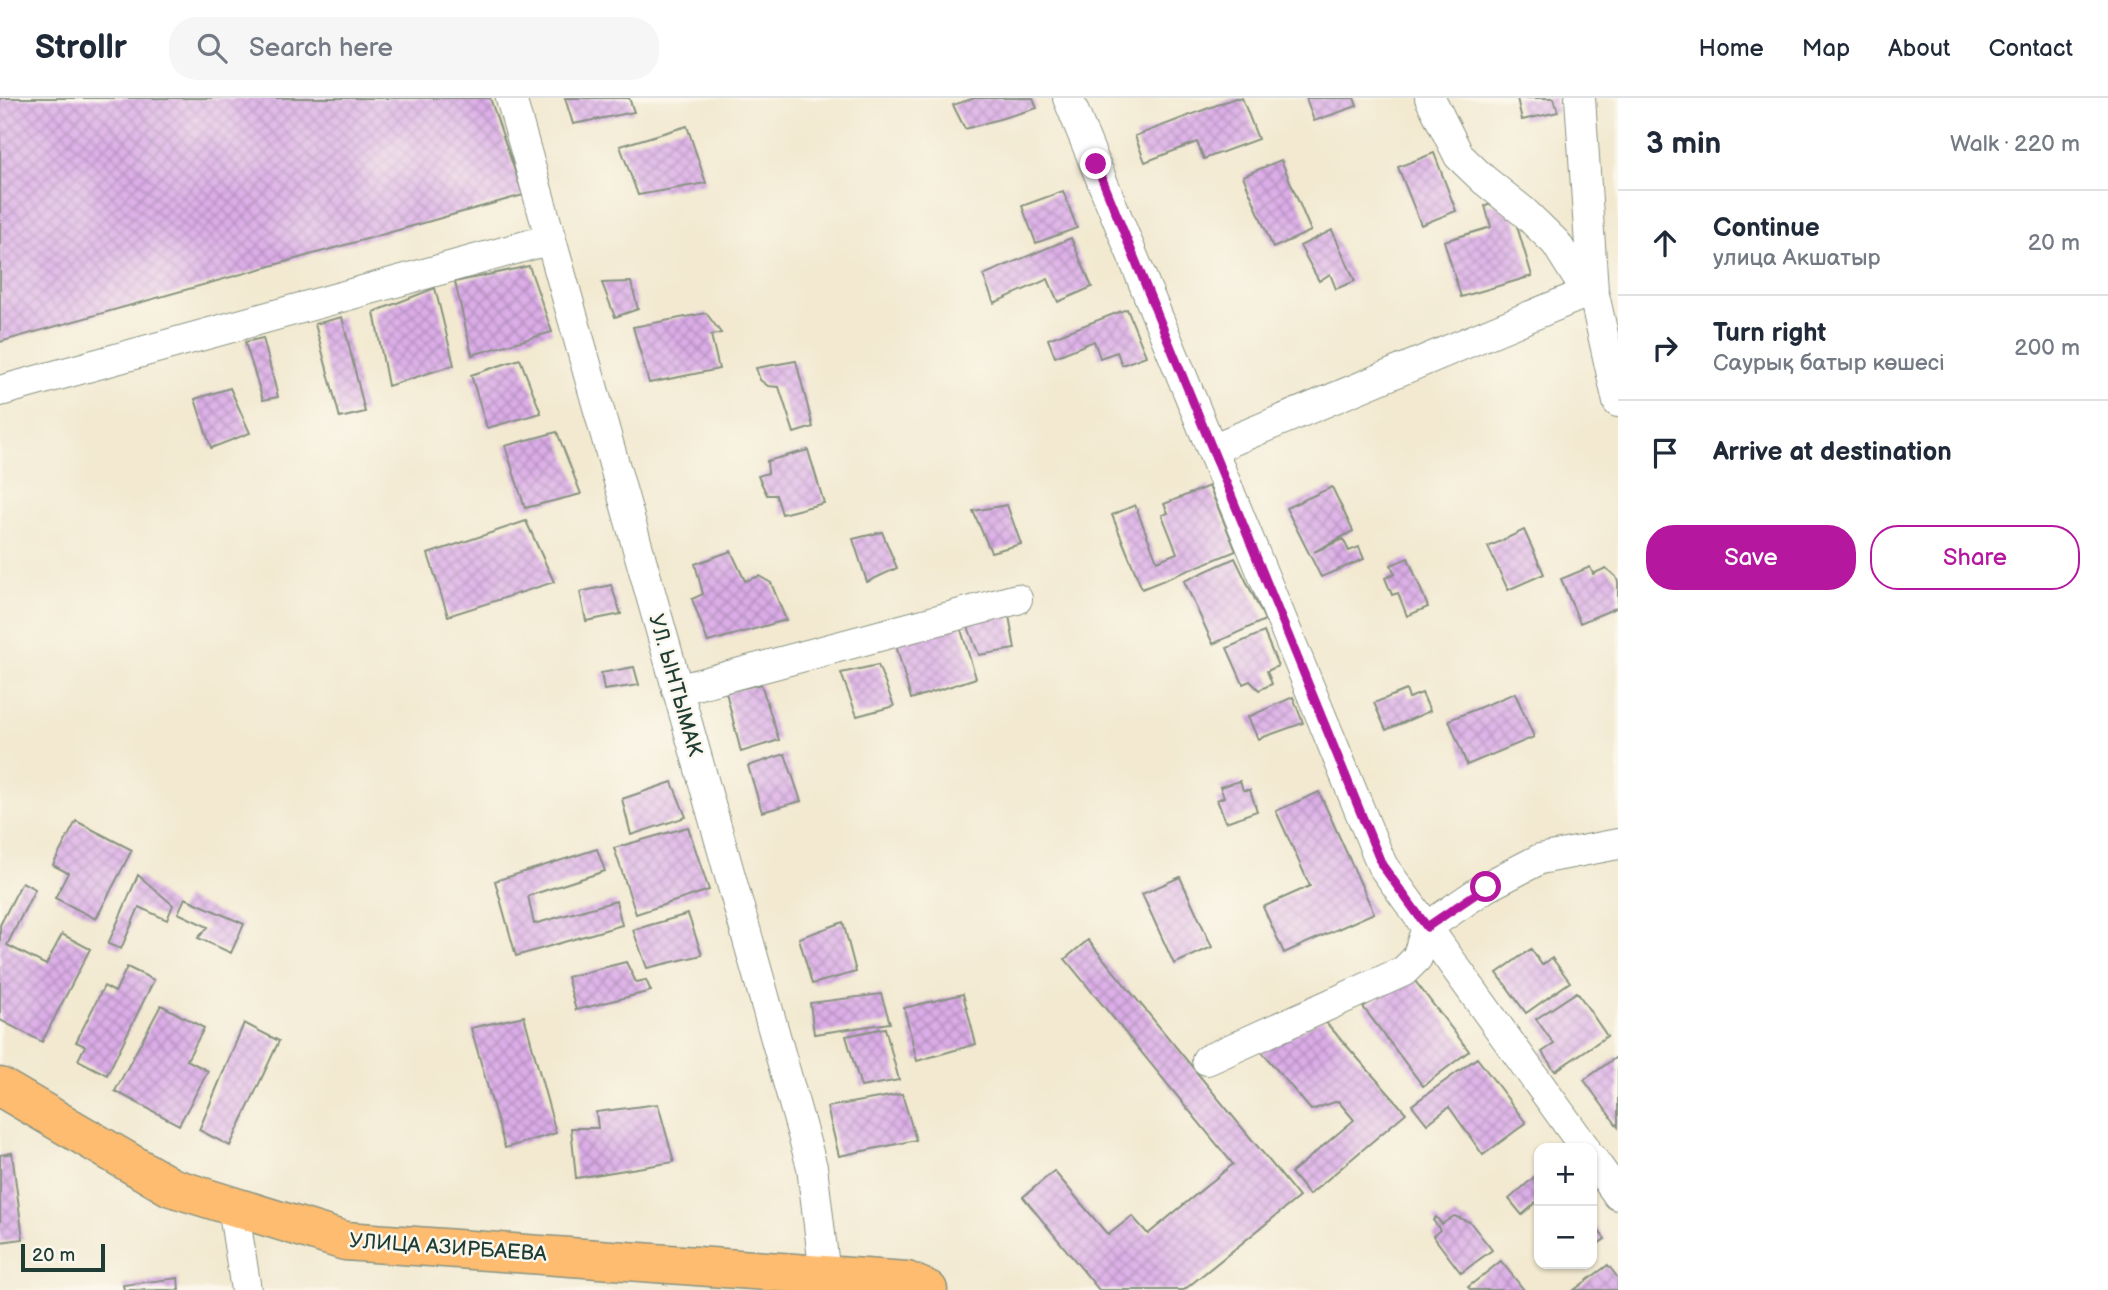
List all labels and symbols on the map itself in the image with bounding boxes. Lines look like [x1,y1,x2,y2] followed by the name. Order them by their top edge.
[1080,148,1111,179] route end
[643,611,708,759] street label: УЛ. ЫНТЫМАК
[1470,871,1501,902] route start
[348,1228,548,1267] street label: УЛИЦА АЗИРБАЕВА
[21,1241,105,1273] scale bar

